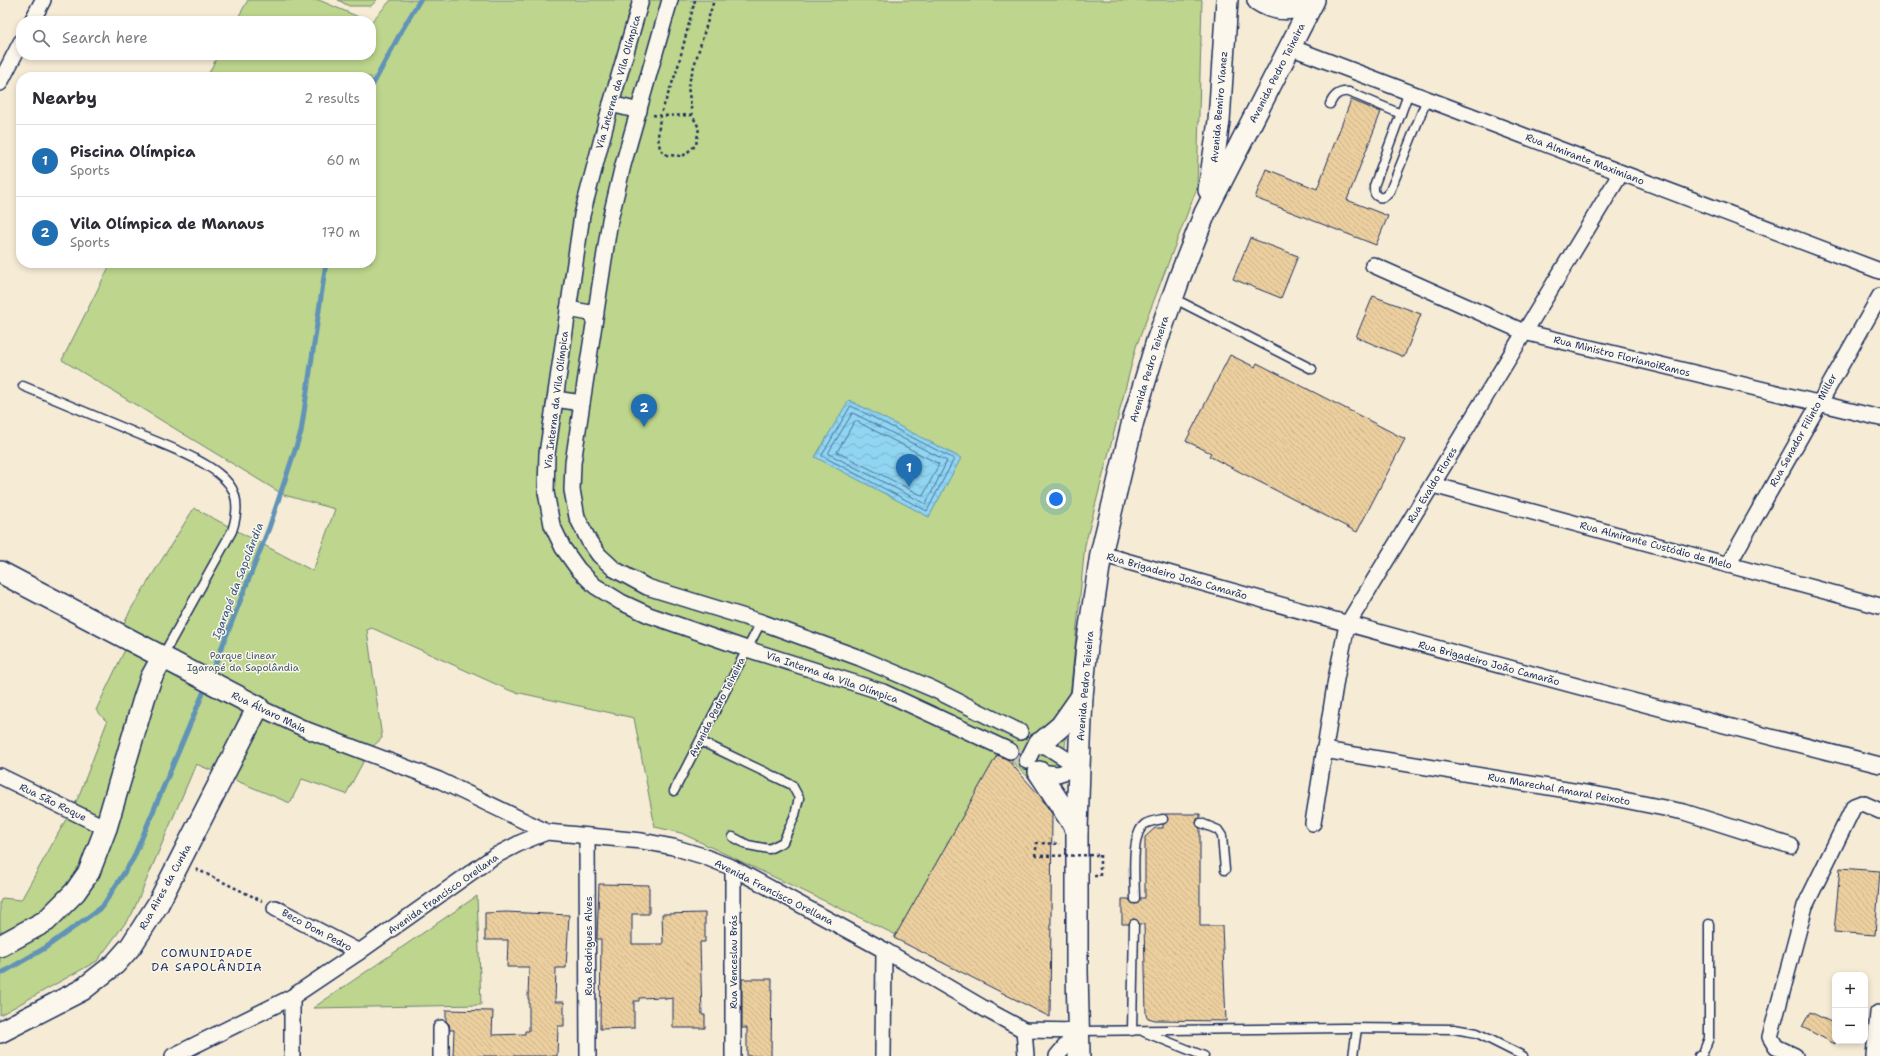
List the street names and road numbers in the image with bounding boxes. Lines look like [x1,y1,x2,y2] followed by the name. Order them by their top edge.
[593,13,644,151] street label: Via Interna da Vila Olímpica
[1246,20,1308,125] street label: Avenida Pedro Teixeira
[1208,51,1230,163] street label: Avenida Bemiro Vianez
[1524,130,1646,188] street label: Rua Almirante Maximiano
[1127,314,1172,424] street label: Avenida Pedro Teixeira
[541,329,571,470] street label: Via Interna da Vila Olímpica
[1552,333,1692,379] street label: Rua Ministro FlorianoiRamos
[1766,371,1840,489] street label: Rua Senador Filinto Miller
[1404,445,1460,525] street label: Rua Evaldo Flores
[1578,518,1734,572] street label: Rua Almirante Custódio de Melo
[1105,550,1249,602] street label: Rua Brigadeiro João Camarão
[1074,630,1096,741] street label: Avenida Pedro Teixeira
[1417,638,1561,688] street label: Rua Brigadeiro João Camarão
[764,648,901,706] street label: Via Interna da Vila Olímpica
[686,654,748,759] street label: Avenida Pedro Teixeira
[229,688,309,736] street label: Rua Álvaro Maia
[1487,770,1631,808] street label: Rua Marechal Amaral Peixoto
[17,780,89,824] street label: Rua São Roque
[136,841,194,932] street label: Rua Aires da Cunha
[385,850,501,937] street label: Avenida Francisco Orellana
[712,856,836,928] street label: Avenida Francisco Orellana
[582,896,595,996] street label: Rua Rodrigues Alves
[280,906,354,954] street label: Beco Dom Pedro
[727,915,740,1009] street label: Rua Venceslau Brás

